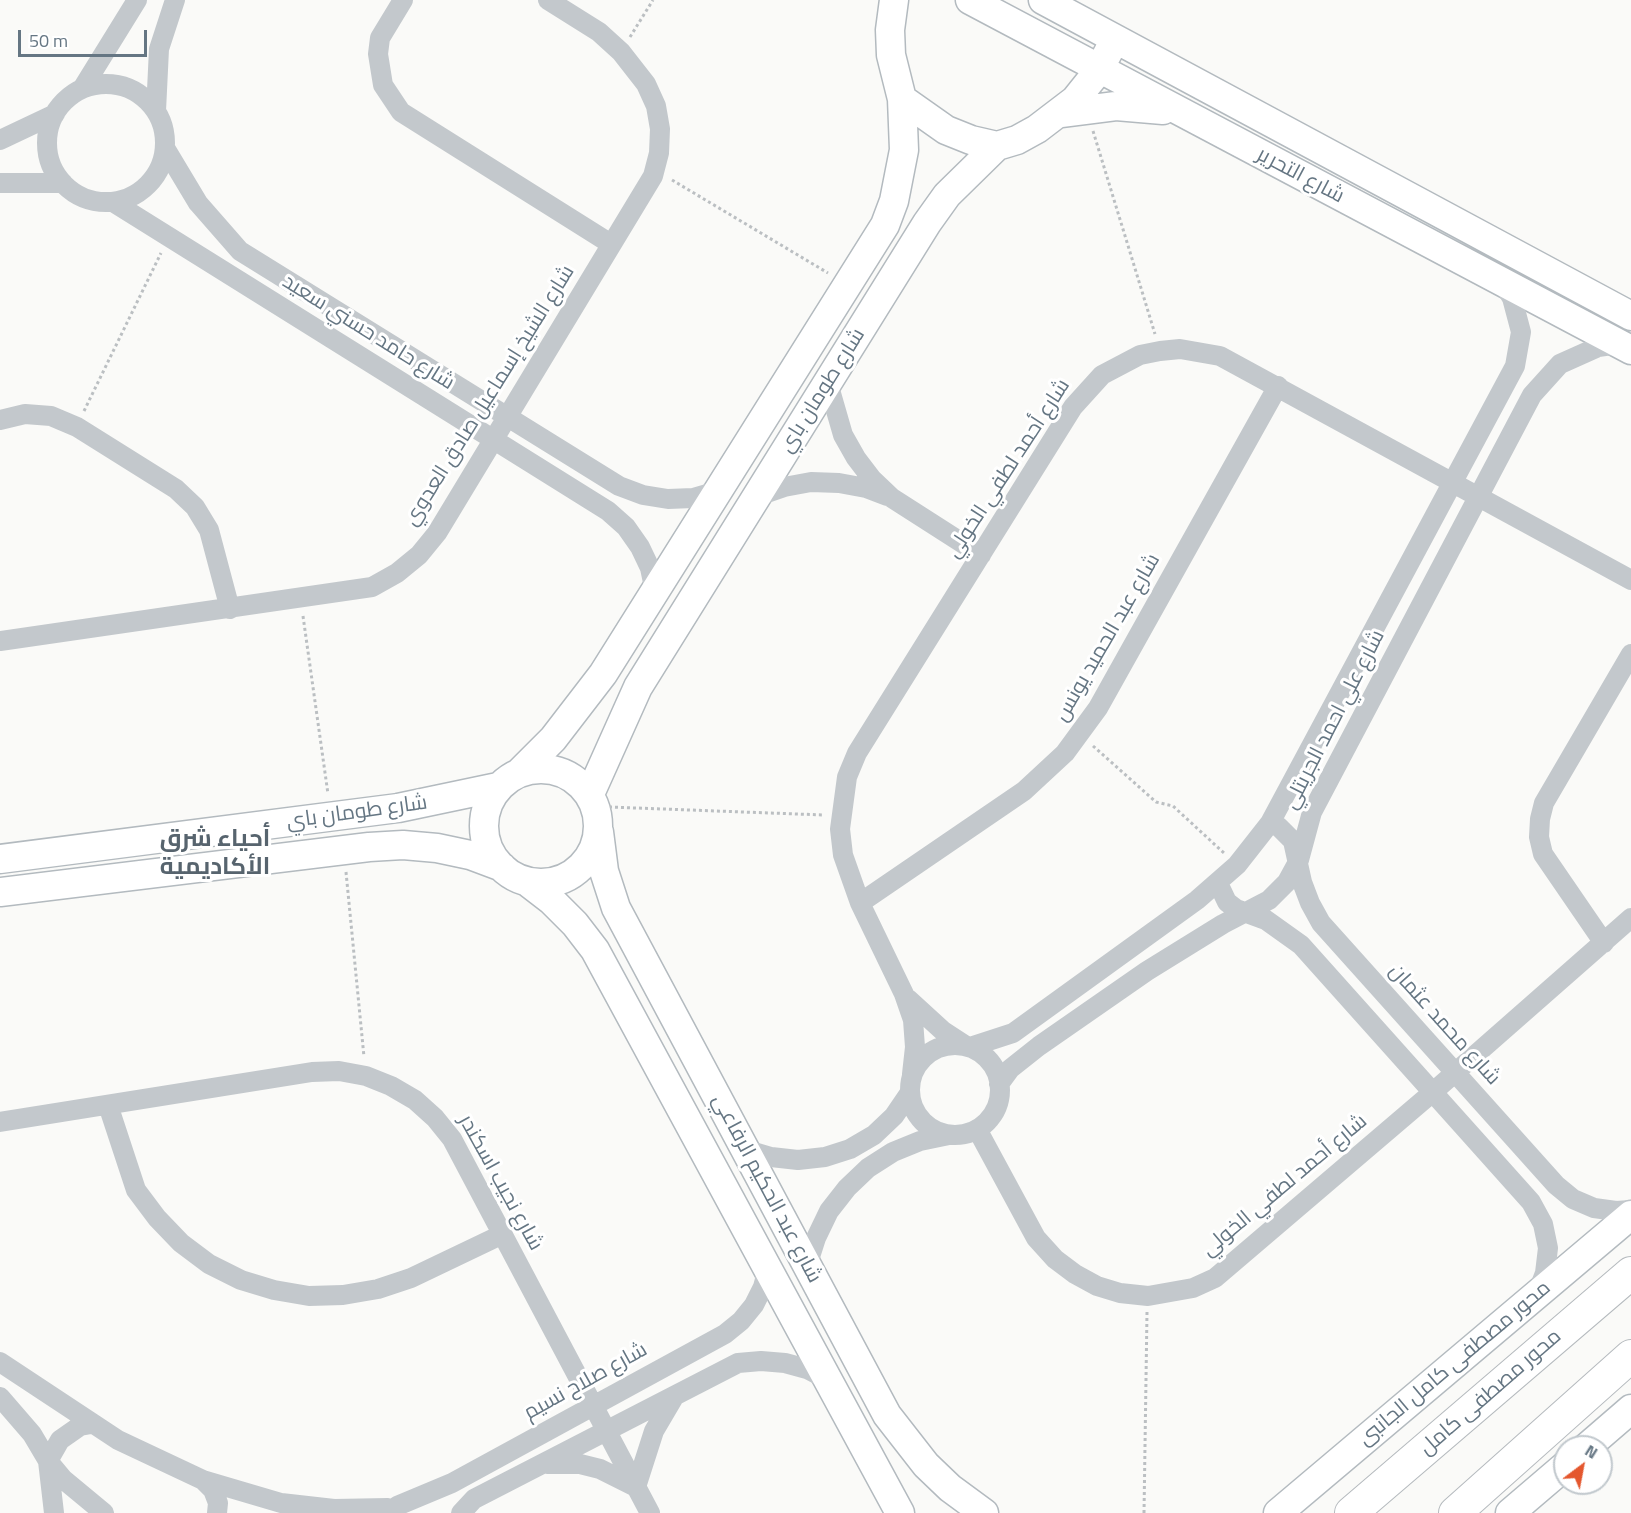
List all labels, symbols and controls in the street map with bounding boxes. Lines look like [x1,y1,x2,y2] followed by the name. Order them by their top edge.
[21,18,150,56] scale bar
[29,27,68,54] text: 50 m
[1252,142,1348,210] street label: شارع التحرير
[399,261,581,531] street label: شارع الشيخ إسماعيل صادق العدوي
[277,270,459,396] street label: شارع حامد حسني سعيد
[775,324,871,458] street label: شارع طومان باي
[942,375,1076,563] street label: شارع أحمد لطفي الخولي
[1050,550,1166,726] street label: شارع عبد الحميد يونس
[1279,626,1391,814] street label: شارع علي احمد الجريتلي
[285,791,429,835] street label: شارع طومان باي
[160,826,270,882] district label: أحياء شرق الأكاديمية
[1383,959,1505,1091] street label: شارع محمد عثمان
[706,1090,826,1288] street label: شارع عبد الحكيم الرفاعي
[1197,1109,1373,1263] street label: شارع أحمد لطفي الخولي
[452,1111,548,1255] street label: شارع نجيب اسكندر
[1354,1276,1556,1452] street label: محور مصطفى كامل الجانبى
[1415,1325,1567,1461] street label: محور مصطفى كامل
[520,1338,652,1426] street label: شارع صلاح نسيم
[1553,1435,1613,1495] north arrow
[1580,1438,1603,1465] text: N

